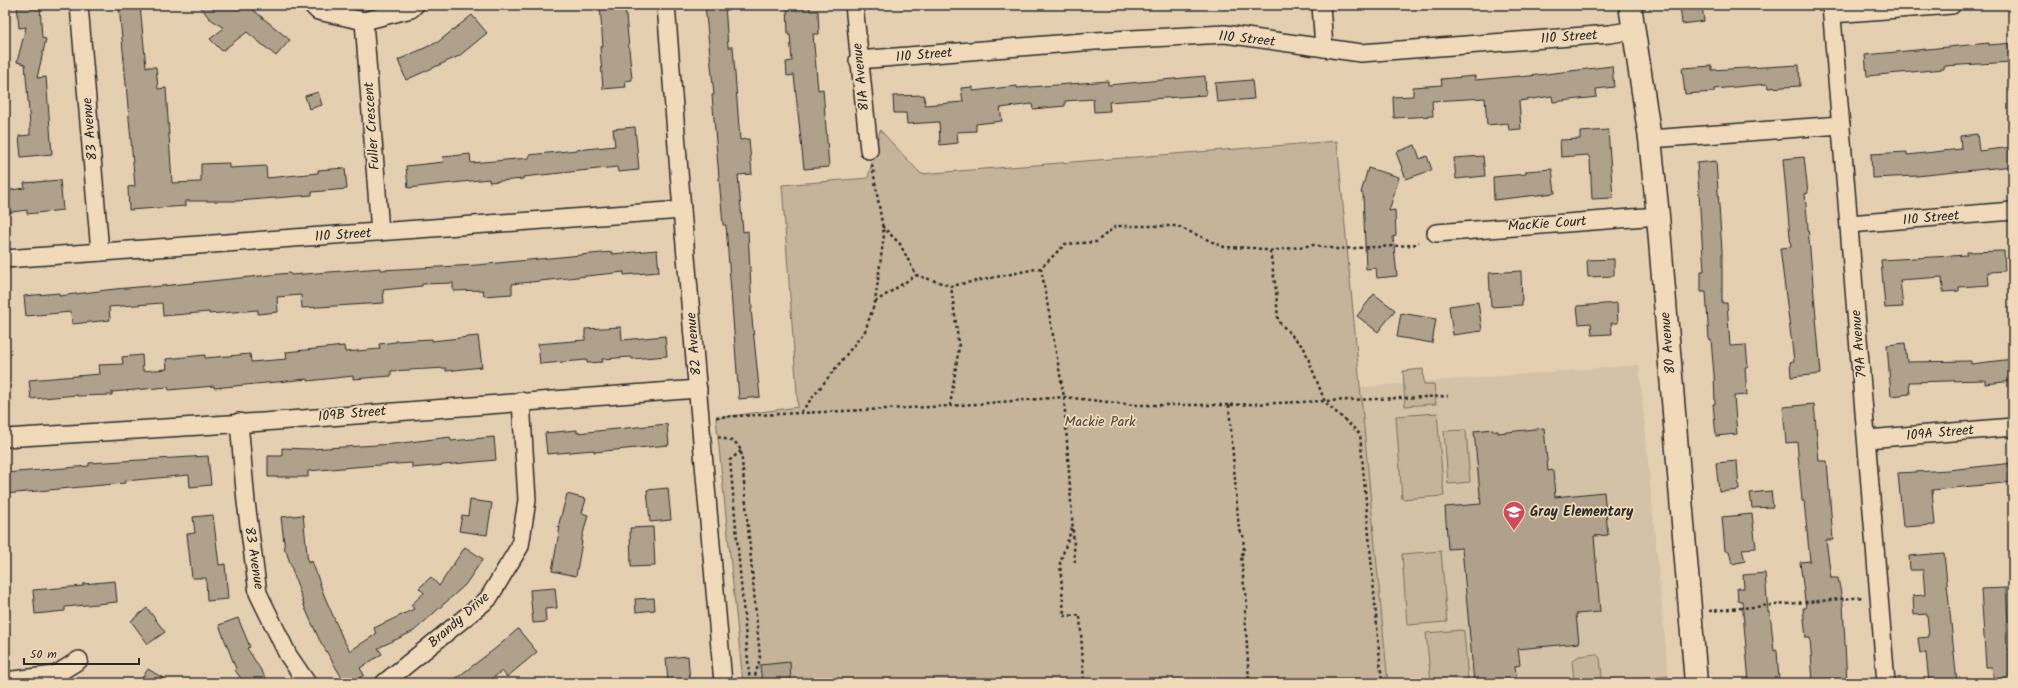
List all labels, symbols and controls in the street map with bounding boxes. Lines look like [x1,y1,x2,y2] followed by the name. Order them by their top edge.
[1540,24,1599,50] street label: 110 Street
[1218,25,1277,53] street label: 110 Street
[846,41,876,112] street label: 81A Avenue
[895,42,954,68] street label: 110 Street
[358,81,386,171] street label: Fuller Crescent
[76,96,104,161] street label: 83 Avenue
[1902,205,1961,231] street label: 110 Street
[1507,210,1588,238] street label: MacKie Court
[314,222,373,248] street label: 110 Street
[1845,308,1873,379] street label: 79A Avenue
[1654,310,1682,375] street label: 80 Avenue
[680,311,708,377] street label: 82 Avenue
[317,400,388,428] street label: 109B Street
[1064,411,1136,433] park label: Mackie Park
[1905,419,1975,447] street label: 109A Street
[1501,499,1527,532] school or university icon: Gray Elementary
[1530,501,1634,523] place label: Gray Elementary
[238,525,270,592] street label: 83 Avenue
[423,586,495,653] street label: Brandy Drive
[24,640,139,666] scale bar
[30,645,57,664] text: 50 m

